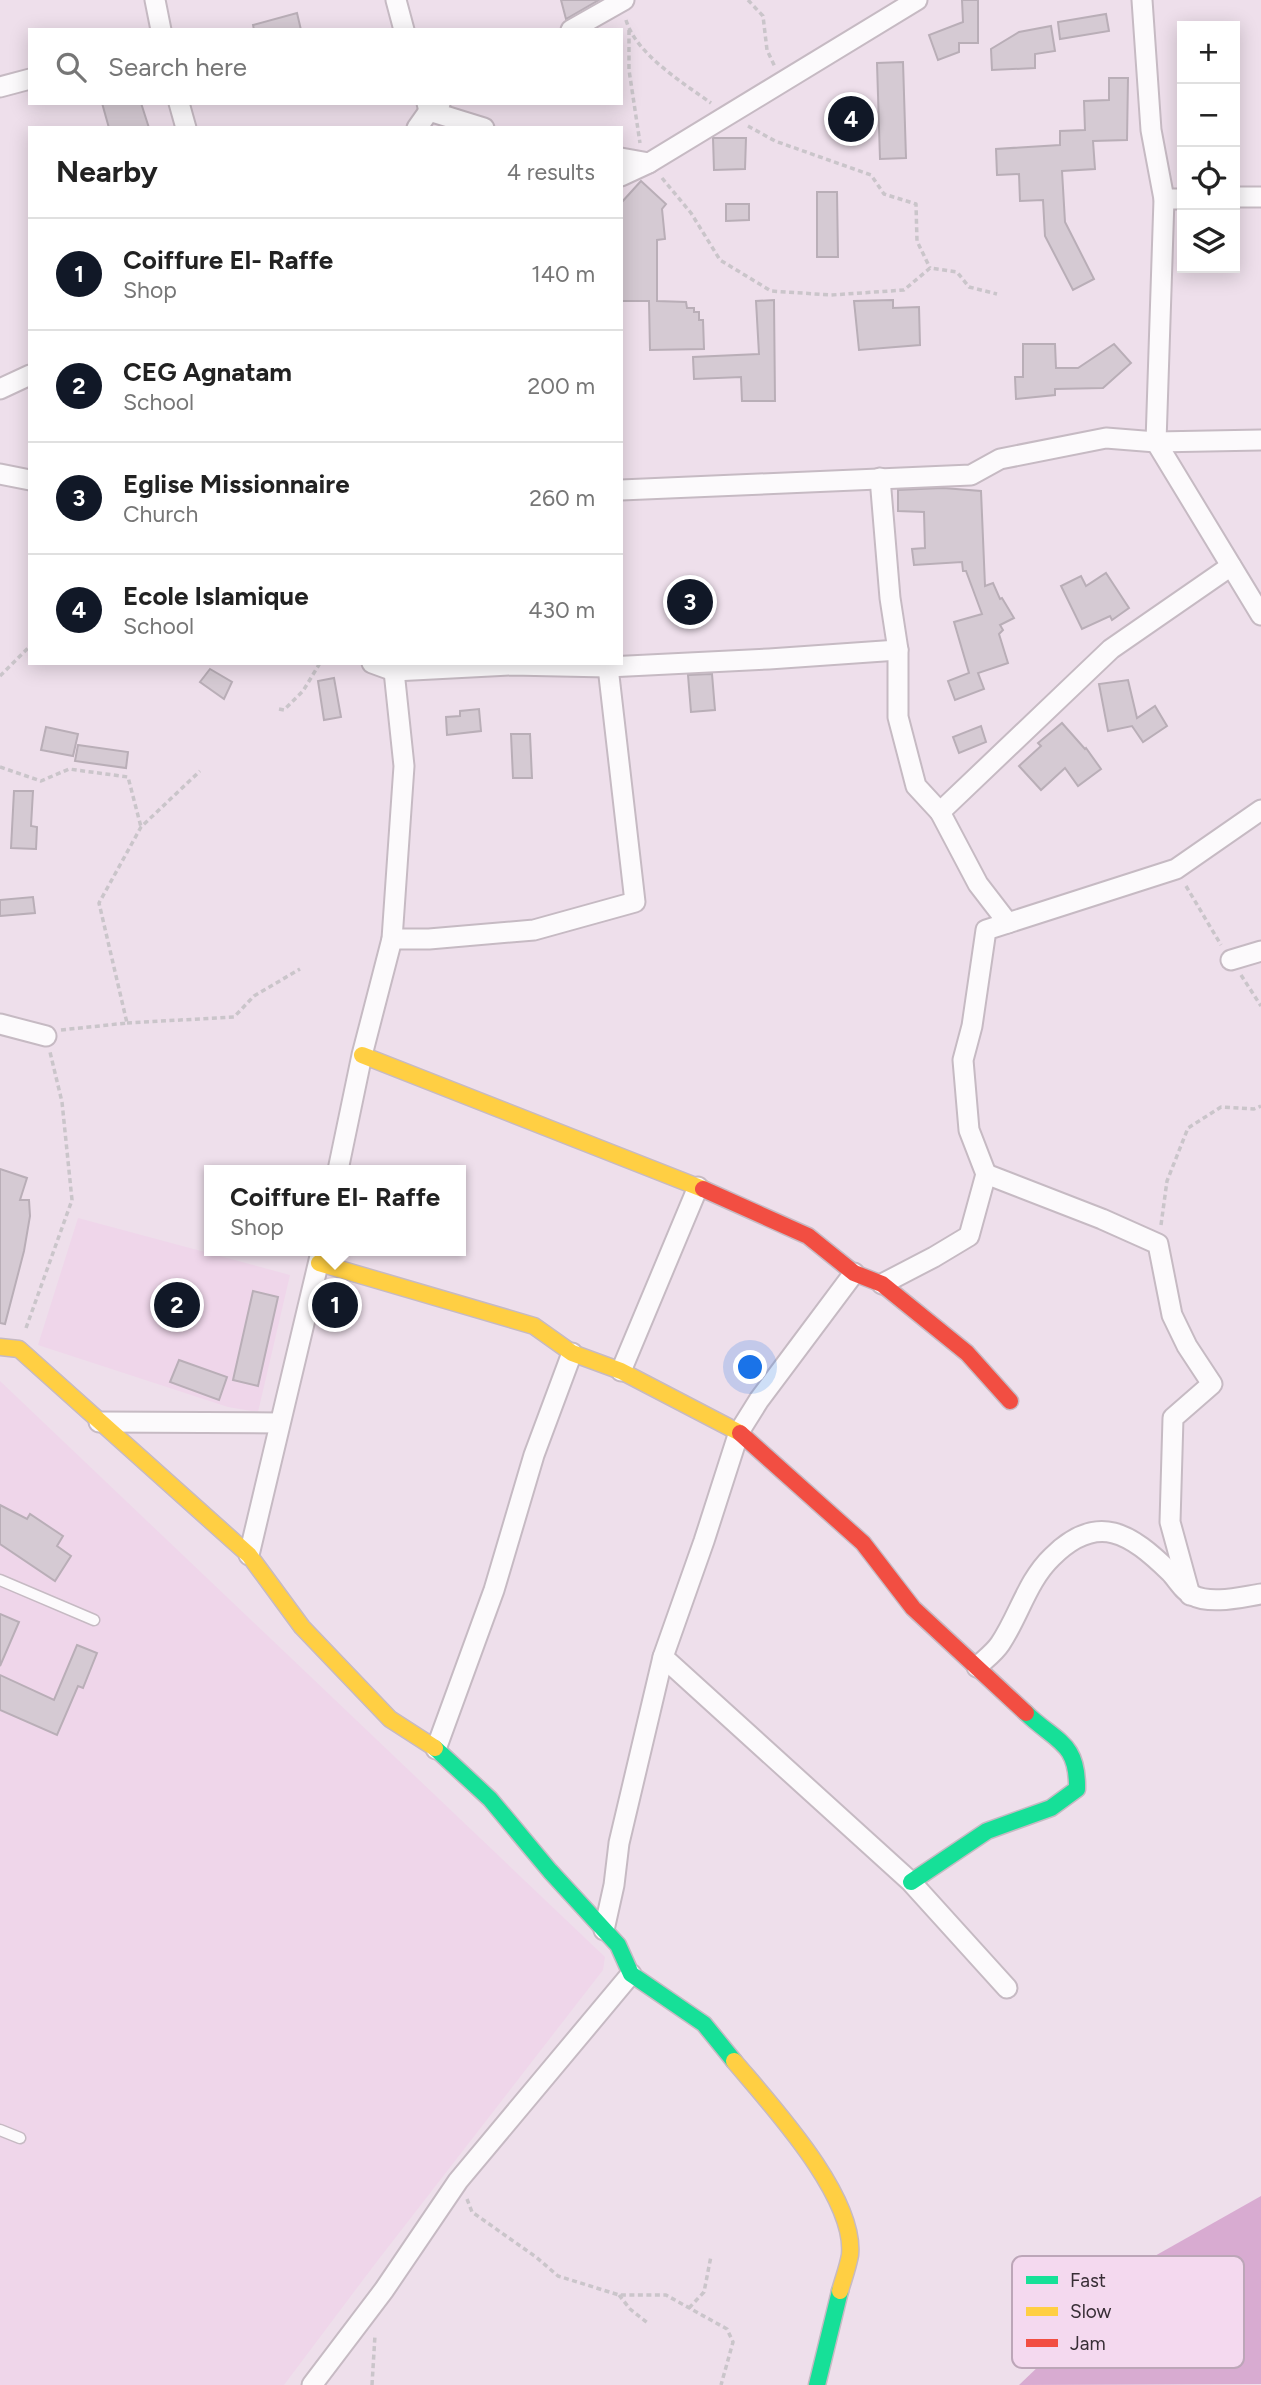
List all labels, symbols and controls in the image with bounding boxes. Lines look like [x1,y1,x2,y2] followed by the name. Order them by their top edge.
[1177,21,1240,273] map controls
[1177,21,1240,84] button: +
[28,28,623,105] search box
[52,48,90,86] icon: search
[108,51,247,83] text: Search here
[1177,84,1240,147] button: −
[828,93,874,145] pin: 4
[1177,147,1240,210] button: locate
[56,153,158,190] text: Nearby
[507,158,595,186] text: 4 results
[1177,210,1240,273] button: layers
[123,244,333,276] text: Coiffure El- Raffe
[74,260,84,288] text: 1
[531,260,595,288] text: 140 m
[123,276,177,304] text: Shop
[123,356,292,388] text: CEG Agnatam
[72,372,86,400] text: 2
[527,372,595,400] text: 200 m
[123,388,194,416] text: School
[123,468,350,500] text: Eglise Missionnaire
[73,484,85,512] text: 3
[529,484,595,512] text: 260 m
[123,500,198,528] text: Church
[667,576,713,628] pin: 3
[123,580,309,612] text: Ecole Islamique
[72,596,86,624] text: 4
[528,596,595,624] text: 430 m
[123,612,194,640] text: School
[204,1165,466,1256] popup
[230,1181,440,1213] text: Coiffure El- Raffe
[230,1213,284,1241] text: Shop
[154,1279,200,1331] pin: 2
[312,1279,358,1331] pin: 1
[733,1350,767,1384] your location
[1012,2256,1244,2368] legend
[1070,2269,1106,2292] text: Fast
[1070,2300,1112,2323] text: Slow
[1070,2332,1106,2355] text: Jam

